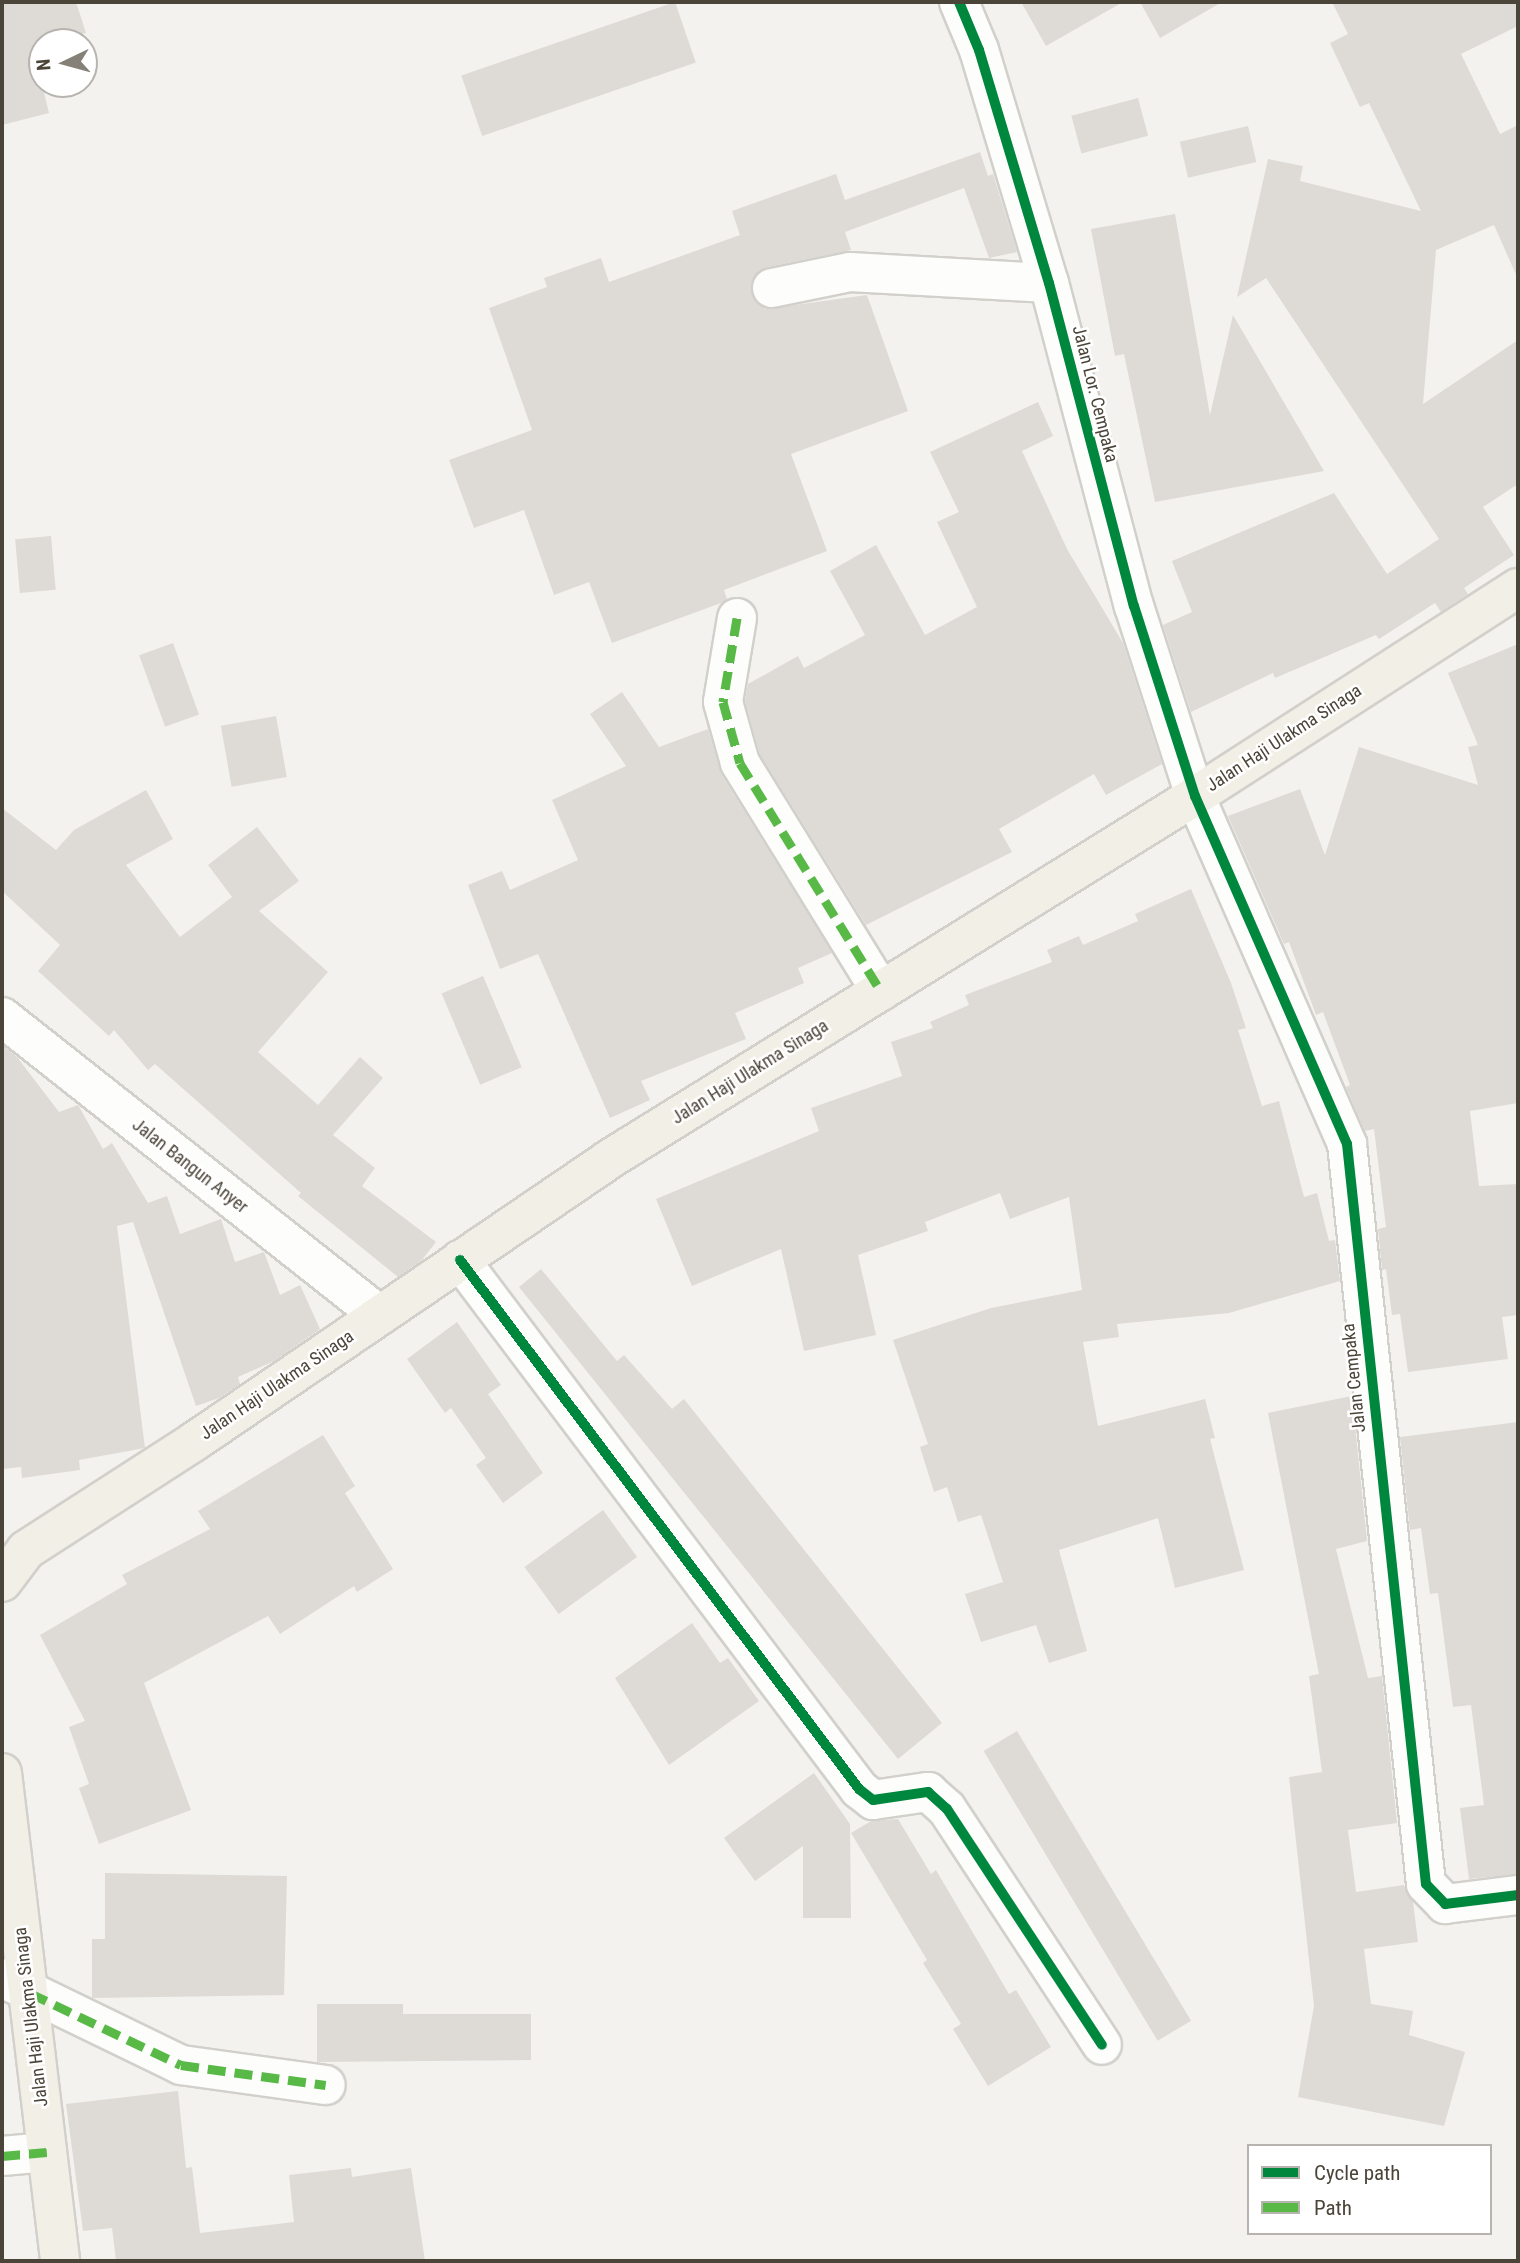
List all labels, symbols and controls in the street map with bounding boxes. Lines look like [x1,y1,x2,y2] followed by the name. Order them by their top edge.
[28,28,98,98] north arrow
[32,58,56,72] text: N
[1068,323,1122,465] street label: Jalan Lor. Cempaka
[1202,680,1366,796] street label: Jalan Haji Ulakma Sinaga
[668,1015,832,1129] street label: Jalan Haji Ulakma Sinaga
[128,1114,252,1218] street label: Jalan Bangun Anyer
[1338,1322,1370,1434] street label: Jalan Cempaka
[196,1326,358,1444] street label: Jalan Haji Ulakma Sinaga
[9,1926,53,2108] street label: Jalan Haji Ulakma Sinaga
[1247,2144,1492,2235] legend
[1314,2161,1400,2185] text: Cycle path
[1314,2196,1352,2220] text: Path

